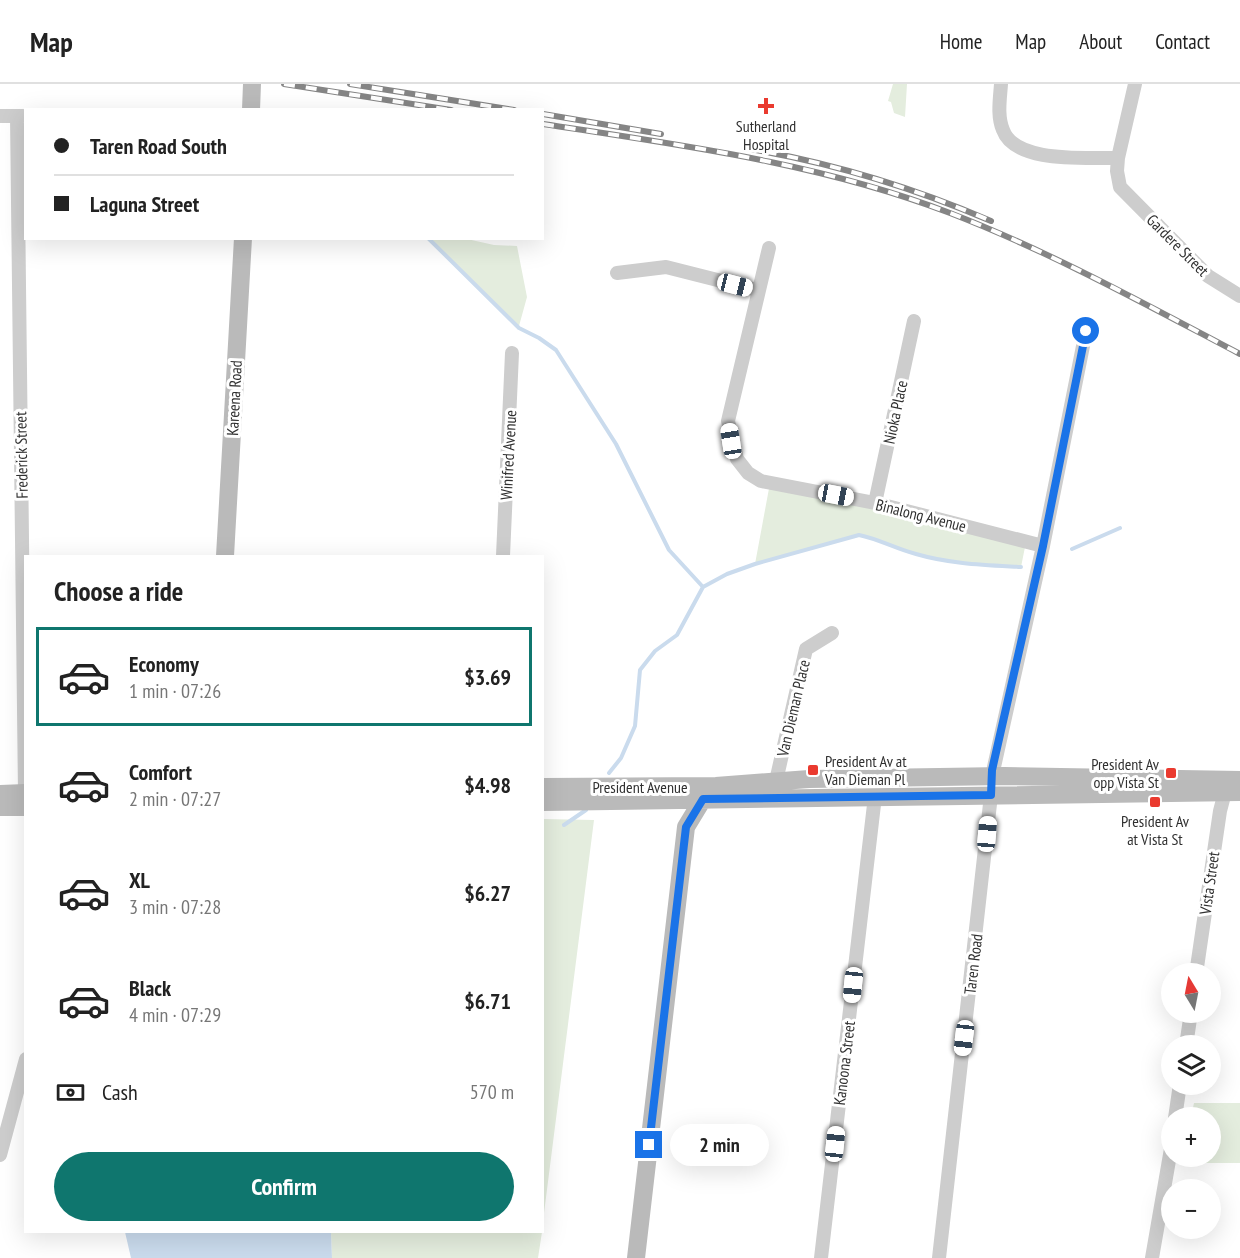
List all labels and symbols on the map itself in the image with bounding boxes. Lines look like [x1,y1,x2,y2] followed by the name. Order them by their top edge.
[757,97,775,115] marker: Sutherland Hospital
[736,116,796,154] place label: Sutherland Hospital
[1143,210,1214,281] street label: Gardere Street
[715,272,755,298] car
[1072,317,1099,344] route start
[222,360,246,436] street label: Kareena Road
[879,378,911,446] street label: Nioka Place
[496,409,520,501] street label: Winifred Avenue
[10,411,32,499] street label: Frederick Street
[719,422,743,460] car
[817,483,855,507] car
[874,494,968,536] street label: Binalong Avenue
[772,658,814,759] street label: Van Dieman Place
[824,751,907,789] place label: President Av at Van Dieman Pl
[1091,754,1160,792] place label: President Av opp Vista St
[806,763,820,777] marker: President Av at Van Dieman Pl
[1164,766,1178,780] marker: President Av opp Vista St
[592,777,688,797] street label: President Avenue
[1148,795,1162,809] marker: President Av at Vista St
[1121,811,1190,849] place label: President Av at Vista St
[976,815,998,853] car
[1195,850,1223,917] street label: Vista Street
[959,932,987,995] street label: Taren Road
[1161,963,1221,1023] north arrow
[842,966,864,1004] car
[829,1019,859,1106] street label: Kanoona Street
[953,1019,975,1057] car
[670,1124,769,1166] callout: 2 min
[824,1125,846,1163] car
[635,1131,662,1158] route end

